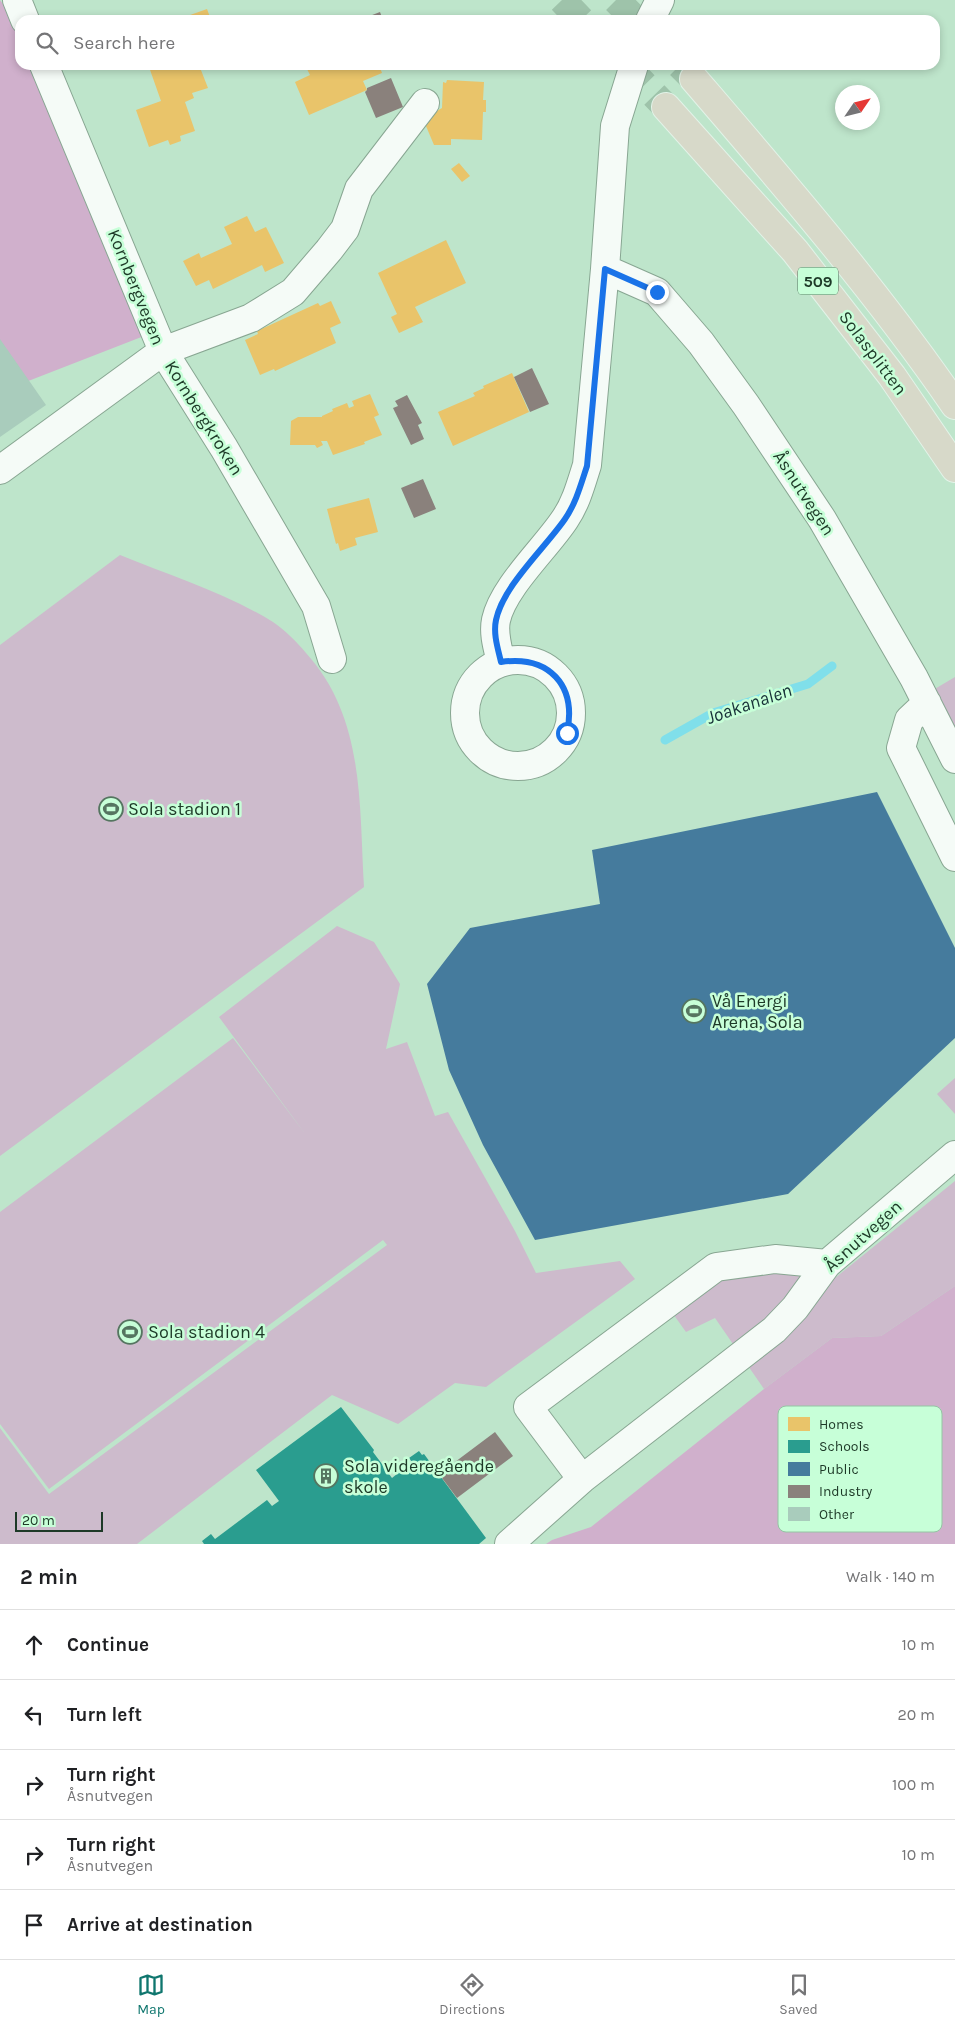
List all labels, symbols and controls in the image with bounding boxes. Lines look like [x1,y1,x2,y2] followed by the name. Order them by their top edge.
[15,15,940,70] search box
[33,29,61,57] icon: search
[73,32,175,54] text: Search here
[835,85,880,130] north arrow
[103,226,169,348] street label: Kornbergvegen
[798,268,838,294] road number: 509
[646,281,669,304] route end
[834,307,912,399] street label: Solasplitten
[160,357,248,479] street label: Kornbergkroken
[768,446,840,540] street label: Åsnutvegen
[703,679,795,729] water label: Joakanalen
[556,722,579,745] route start
[98,796,124,822] sports icon: Sola stadion 1
[128,798,241,820] place label: Sola stadion 1
[712,990,803,1033] place label: Vå Energi Arena, Sola
[681,998,707,1024] sports icon: Vå Energi Arena, Sola
[820,1195,906,1277] street label: Åsnutvegen
[117,1319,143,1345] sports icon: Sola stadion 4
[148,1321,265,1343] place label: Sola stadion 4
[778,1406,942,1532] legend
[819,1416,864,1433] text: Homes
[819,1438,870,1455] text: Schools
[344,1455,494,1498] place label: Sola videregående skole
[819,1461,859,1478] text: Public
[313,1463,339,1489] building icon: Sola videregående skole
[819,1483,873,1500] text: Industry
[819,1506,855,1523] text: Other
[15,1509,102,1532] scale bar
[22,1512,55,1529] text: 20 m
[20,1565,78,1589] text: 2 min
[846,1567,935,1586] text: Walk · 140 m
[20,1631,48,1659] icon: ahead
[67,1634,149,1656] text: Continue
[901,1635,935,1654] text: 10 m
[20,1701,48,1729] icon: left
[67,1704,142,1726] text: Turn left
[897,1705,935,1724] text: 20 m
[67,1764,156,1786] text: Turn right
[20,1771,48,1799] icon: right
[892,1775,935,1794] text: 100 m
[67,1786,153,1805] text: Åsnutvegen
[67,1834,156,1856] text: Turn right
[20,1841,48,1869] icon: right
[901,1845,935,1864] text: 10 m
[67,1856,153,1875] text: Åsnutvegen
[20,1911,48,1939] icon: arrive
[67,1914,253,1936] text: Arrive at destination
[137,1971,165,2018] tab: Map
[439,1971,505,2018] tab: Directions
[779,1971,818,2018] tab: Saved

